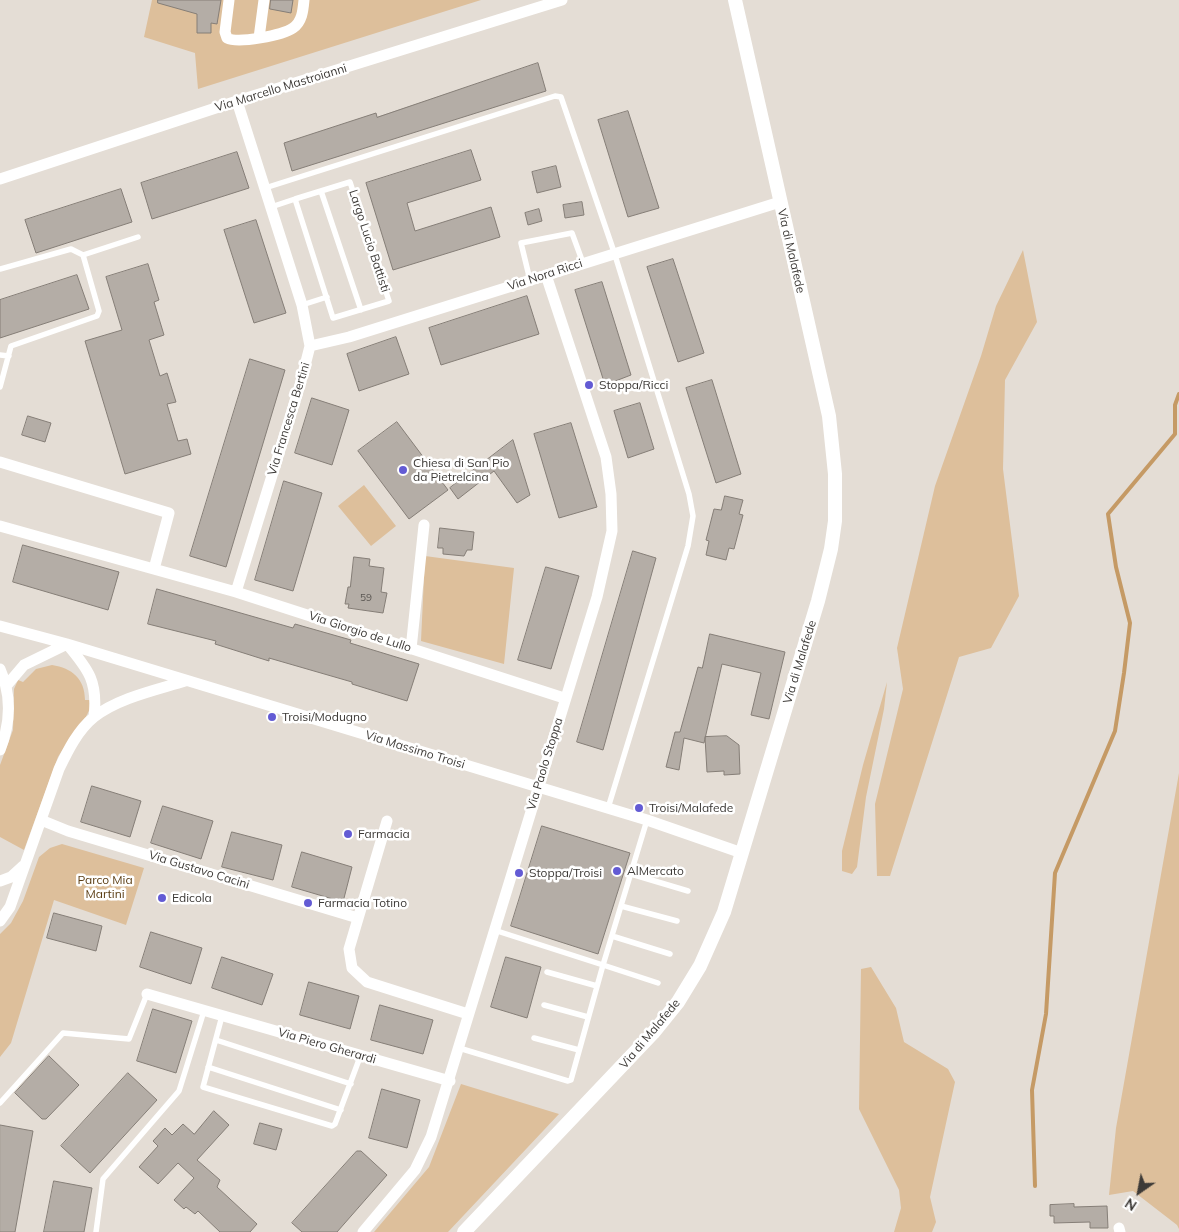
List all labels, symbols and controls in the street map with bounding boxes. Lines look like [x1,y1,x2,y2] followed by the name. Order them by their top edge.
[213,61,349,115] street label: Via Marcello Mastroianni
[346,188,392,294] street label: Largo Lucio Battisti
[774,207,808,295] street label: Via di Malafede
[506,256,584,294] street label: Via Nora Ricci
[265,361,313,477] street label: Via Francesca Bertini
[599,378,668,392] place label: Stoppa/Ricci
[583,379,595,391] marker: Stoppa/Ricci
[413,456,509,484] place label: Chiesa di San Pio da Pietrelcina
[397,464,409,476] marker: Chiesa di San Pio da Pietrelcina
[360,592,372,604] house number: 59
[307,609,413,655] street label: Via Giorgio de Lullo
[780,619,820,705] street label: Via di Malafede
[282,710,367,724] place label: Troisi/Modugno
[266,711,278,723] marker: Troisi/Modugno
[524,716,566,812] street label: Via Paolo Stoppa
[363,728,467,772] street label: Via Massimo Troisi
[649,801,733,815] place label: Troisi/Malafede
[633,802,645,814] marker: Troisi/Malafede
[358,827,410,841] place label: Farmacia
[342,828,354,840] marker: Farmacia
[147,848,251,892] street label: Via Gustavo Cacini
[627,864,684,878] place label: AlMercato
[611,865,623,877] marker: AlMercato
[529,866,602,880] place label: Stoppa/Troisi
[513,867,525,879] marker: Stoppa/Troisi
[77,873,133,901] park label: Parco Mia Martini
[172,891,212,905] place label: Edicola
[156,892,168,904] marker: Edicola
[318,896,407,910] place label: Farmacia Totino
[302,897,314,909] marker: Farmacia Totino
[617,996,683,1072] street label: Via di Malafede
[276,1025,378,1067] street label: Via Piero Gherardi
[1114,1167,1164,1217] north arrow
[1121,1194,1140,1215] text: N

